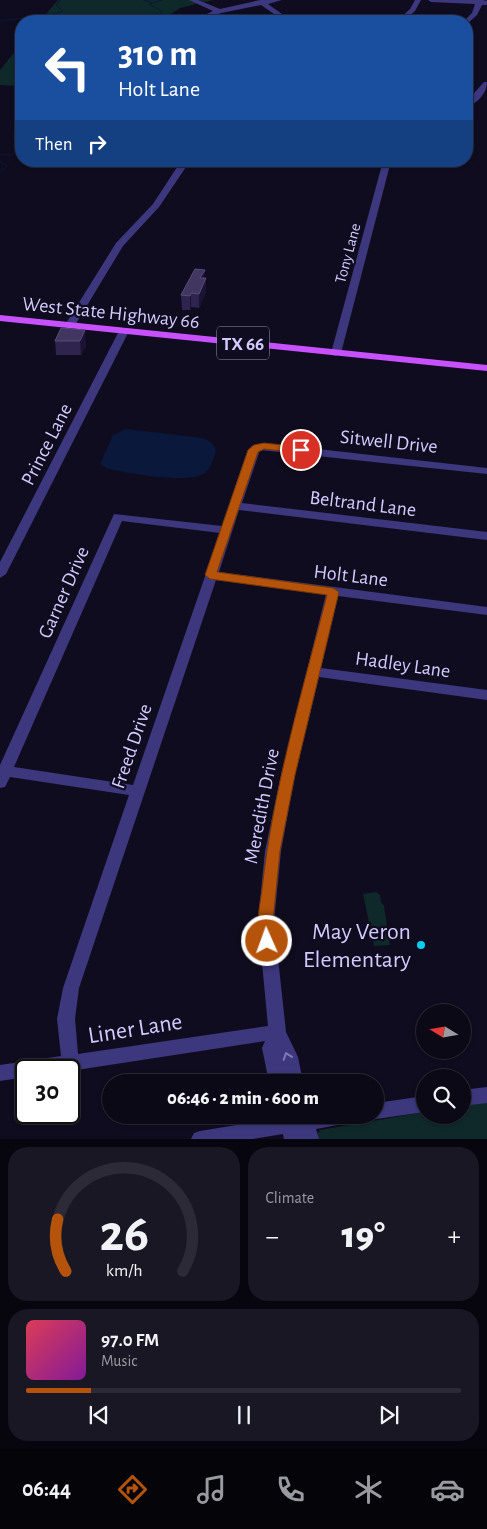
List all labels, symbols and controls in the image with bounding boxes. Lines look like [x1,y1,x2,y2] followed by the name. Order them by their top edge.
[35,35,100,100] icon: left
[118,37,197,72] text: 310 m
[118,78,200,100] text: Holt Lane
[83,130,111,158] icon: right
[35,135,73,154] text: Then
[332,222,365,285] street label: Tony Lane
[21,294,200,332] street label: West State Highway 66
[217,326,269,359] road number: TX 66
[18,400,76,489] street label: Prince Lane
[339,427,439,457] street label: Sitwell Drive
[280,429,322,471] pin
[287,436,315,464] icon: arrive
[308,488,417,520] street label: Beltrand Lane
[35,543,93,641] street label: Garner Drive
[313,562,389,590] street label: Holt Lane
[354,648,452,682] street label: Hadley Lane
[108,701,156,791] street label: Freed Drive
[241,747,283,866] street label: Meredith Drive
[240,914,292,966] position arrow
[303,920,411,972] place label: May Veron Elementary
[415,939,427,951] marker: May Veron Elementary
[416,1004,471,1059] north arrow
[416,1004,471,1124] map controls
[86,1010,184,1048] street label: Liner Lane
[283,1053,293,1061] one-way arrow
[15,1059,80,1124] speed limit sign: 30
[416,1069,471,1124] button: search
[167,1089,319,1108] text: 06:46 · 2 min · 600 m
[266,1190,314,1206] text: Climate
[99,1208,149,1260] text: 26
[341,1217,385,1255] text: 19°
[266,1223,279,1251] text: −
[448,1223,461,1251] text: +
[105,1262,142,1280] text: km/h
[101,1331,159,1350] text: 97.0 FM
[101,1353,137,1369] text: Music
[85,1401,113,1429] icon: previous
[230,1401,258,1429] icon: pause
[375,1401,403,1429] icon: next
[115,1472,150,1507] icon: directions
[194,1472,229,1507] icon: music
[273,1472,308,1507] icon: phone
[351,1472,386,1507] icon: climate
[430,1472,465,1507] icon: car
[22,1478,71,1500] text: 06:44

